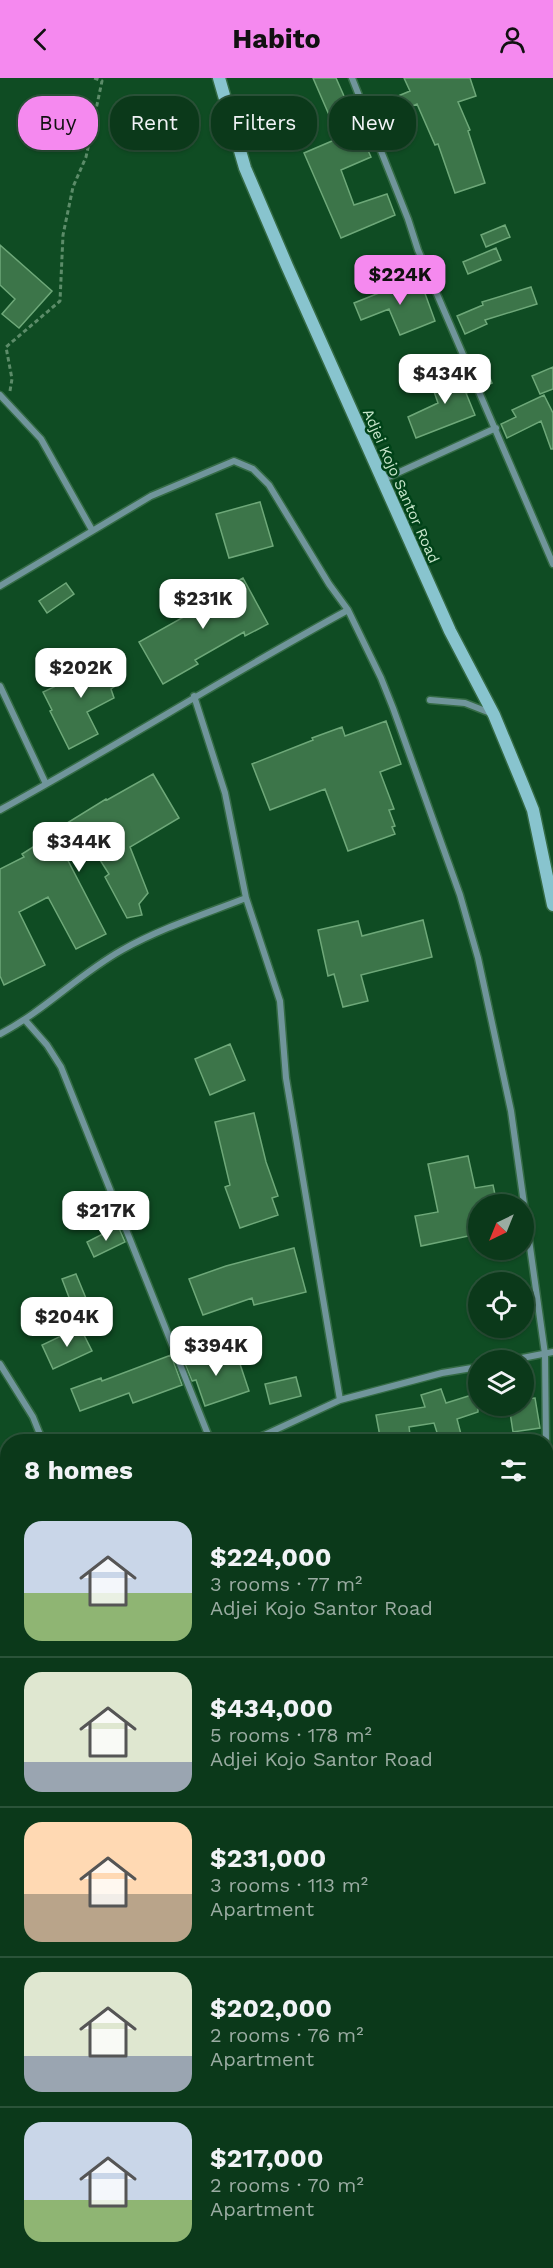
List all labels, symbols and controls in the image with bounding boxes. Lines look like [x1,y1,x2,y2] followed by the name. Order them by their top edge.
[24,23,57,56] icon: back
[232,23,321,55] text: Habito
[496,23,529,56] icon: person
[18,96,98,150] chip: Buy
[110,96,199,150] chip: Rent
[211,96,317,150] chip: Filters
[329,96,416,150] chip: New
[358,255,442,306] pin: $224K
[368,262,432,286] text: $224K
[403,354,487,405] pin: $434K
[413,361,477,385] text: $434K
[359,406,443,566] street label: Adjei Kojo Santor Road
[161,579,245,630] pin: $231K
[173,586,233,610] text: $231K
[39,648,123,699] pin: $202K
[49,655,113,679] text: $202K
[37,822,121,873] pin: $344K
[47,829,111,853] text: $344K
[64,1191,148,1242] pin: $217K
[468,1194,534,1260] north arrow
[468,1194,534,1416] map controls
[76,1198,136,1222] text: $217K
[468,1272,534,1338] button: locate
[25,1297,109,1348] pin: $204K
[35,1304,99,1328] text: $204K
[174,1326,258,1377] pin: $394K
[184,1333,248,1357] text: $394K
[468,1350,534,1416] button: layers
[497,1454,530,1487] icon: filters
[24,1455,133,1485] text: 8 homes
[210,1542,332,1572] text: $224,000
[72,1545,144,1617] icon: home
[210,1572,362,1596] text: 3 rooms · 77 m²
[210,1596,433,1620] text: Adjei Kojo Santor Road
[210,1693,333,1723] text: $434,000
[72,1696,144,1768] icon: home
[210,1723,372,1747] text: 5 rooms · 178 m²
[210,1747,433,1771] text: Adjei Kojo Santor Road
[210,1843,326,1873] text: $231,000
[72,1846,144,1918] icon: home
[210,1873,368,1897] text: 3 rooms · 113 m²
[210,1897,314,1921] text: Apartment
[210,1993,332,2023] text: $202,000
[72,1996,144,2068] icon: home
[210,2023,363,2047] text: 2 rooms · 76 m²
[210,2047,314,2071] text: Apartment
[210,2143,324,2173] text: $217,000
[72,2146,144,2218] icon: home
[210,2173,364,2197] text: 2 rooms · 70 m²
[210,2197,314,2221] text: Apartment

